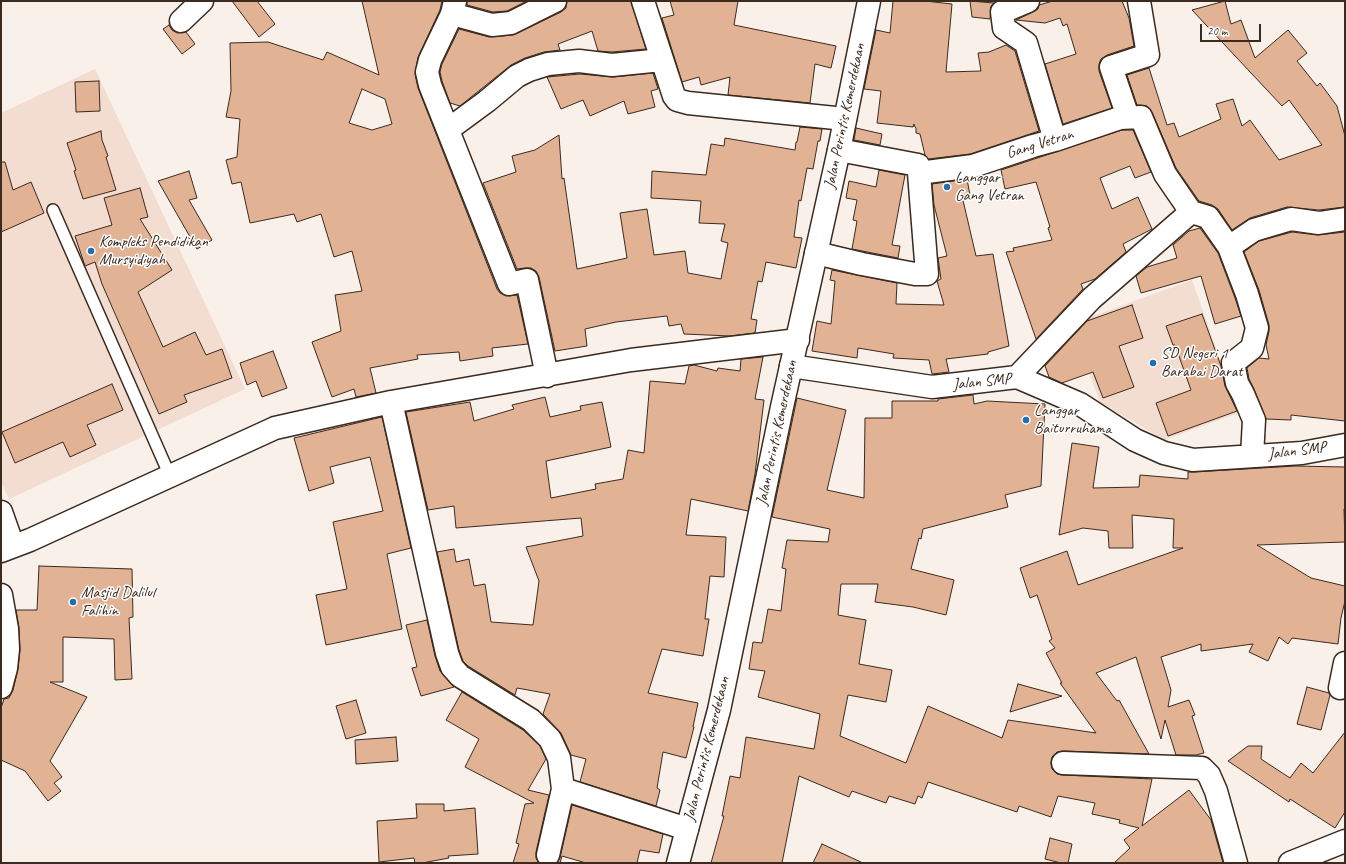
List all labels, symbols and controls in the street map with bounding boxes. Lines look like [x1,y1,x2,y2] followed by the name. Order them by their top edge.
[1202,16,1263,42] scale bar
[1207,23,1227,39] text: 20 m
[820,42,870,190] street label: Jalan Perintis Kemerdekaan
[1004,125,1076,163] street label: Gang Vetran
[955,168,1024,206] place label: Langgar Gang Vetran
[942,182,952,192] marker: Langgar Gang Vetran
[99,232,208,270] place label: Kompleks Pendidikan Mursyidiyah
[86,246,96,256] marker: Kompleks Pendidikan Mursyidiyah
[1161,344,1243,382] place label: SD Negeri 1 Barabai Darat
[1148,358,1158,368] marker: SD Negeri 1 Barabai Darat
[752,359,802,507] street label: Jalan Perintis Kemerdekaan
[952,369,1012,395] street label: Jalan SMP
[1034,401,1111,439] place label: Langgar Baiturruhama
[1021,415,1031,425] marker: Langgar Baiturruhama
[1267,438,1327,464] street label: Jalan SMP
[81,583,155,621] place label: Masjid Dalilul Falihin
[68,597,78,607] marker: Masjid Dalilul Falihin
[680,675,734,823] street label: Jalan Perintis Kemerdekaan

